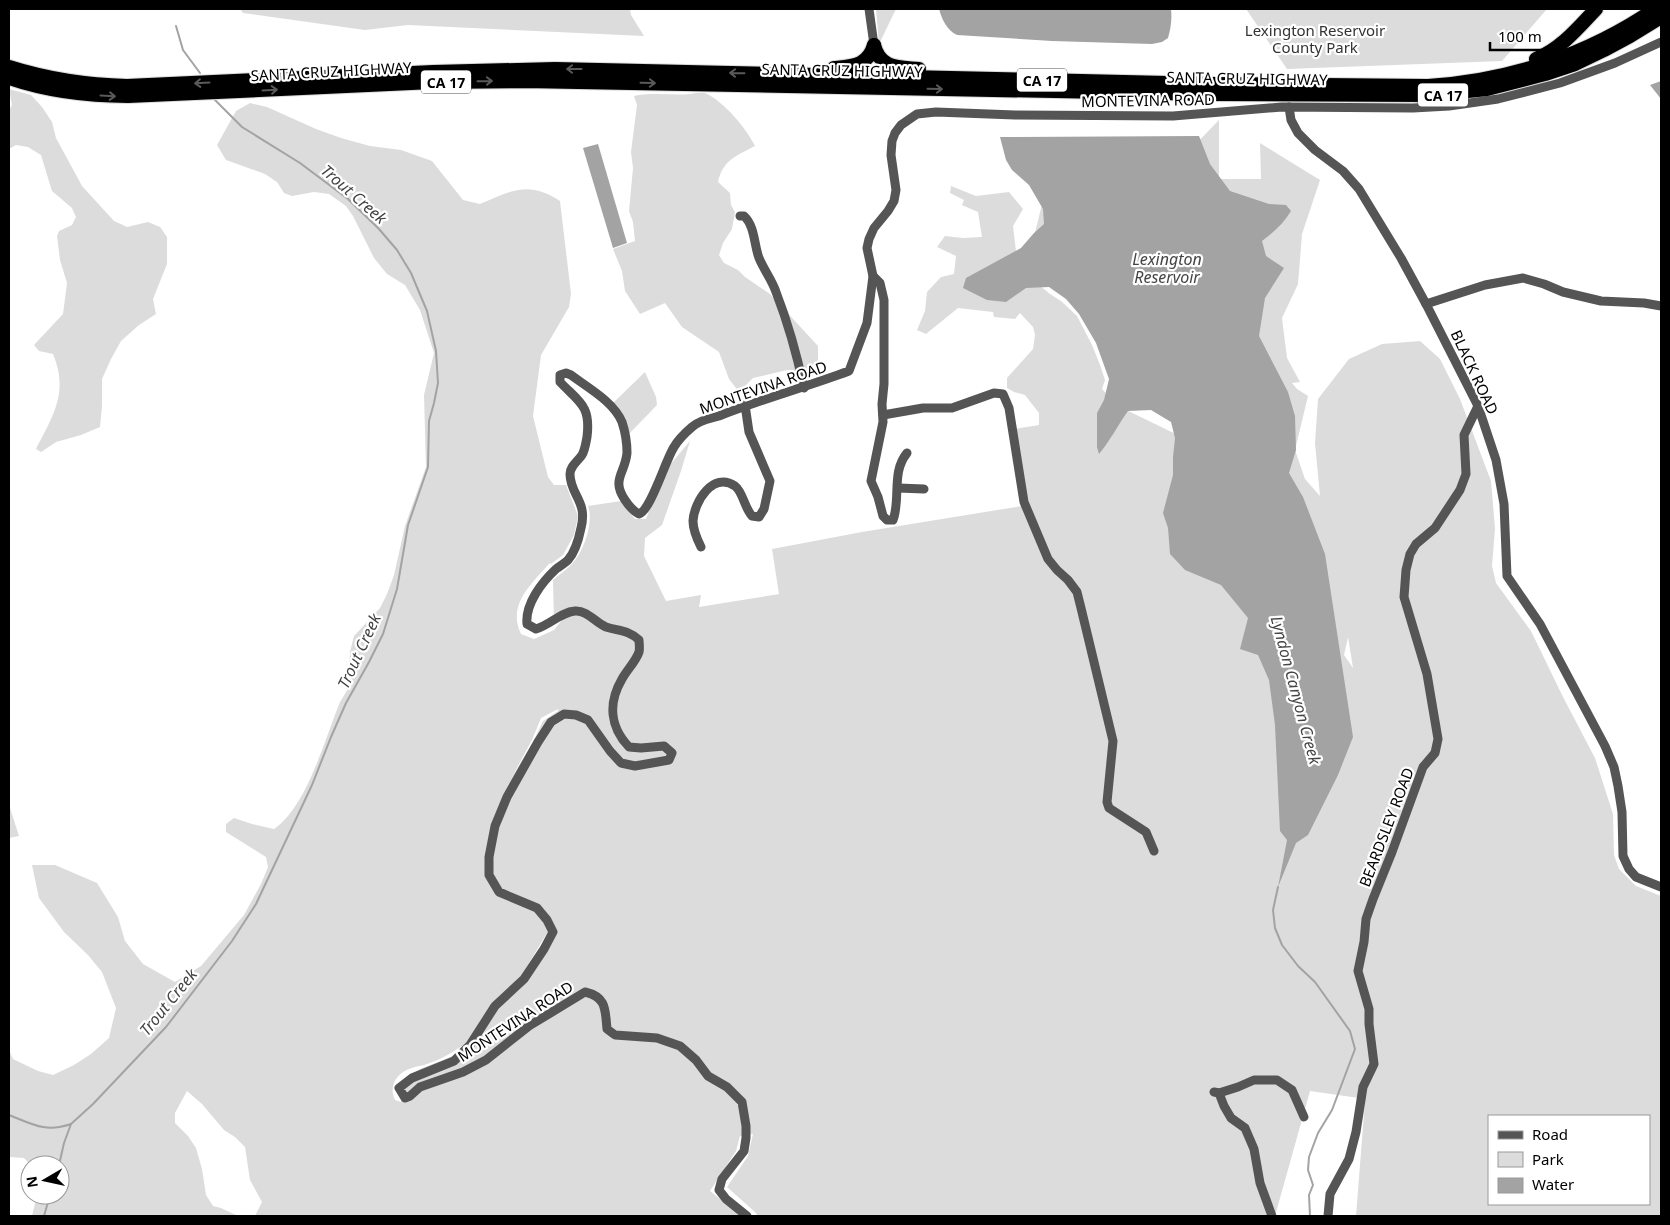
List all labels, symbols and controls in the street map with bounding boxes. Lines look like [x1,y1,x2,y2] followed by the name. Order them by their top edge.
[1245,20,1385,57] park label: Lexington Reservoir County Park
[1490,20,1596,52] scale bar
[1498,26,1542,46] text: 100 m
[250,57,412,85] street label: SANTA CRUZ HIGHWAY
[761,59,923,81] street label: SANTA CRUZ HIGHWAY
[566,65,582,74] one-way arrow
[1166,67,1328,89] street label: SANTA CRUZ HIGHWAY
[729,68,745,78] one-way arrow
[1017,68,1067,92] road number: CA 17
[421,70,471,94] road number: CA 17
[476,76,493,86] one-way arrow
[194,78,210,87] one-way arrow
[639,78,655,87] one-way arrow
[926,84,942,93] one-way arrow
[1418,84,1468,106] road number: CA 17
[262,85,278,95] one-way arrow
[1081,89,1215,111] street label: MONTEVINA ROAD
[100,91,116,100] one-way arrow
[316,159,392,229] water label: Trout Creek
[1132,248,1202,288] water label: Lexington Reservoir
[1447,327,1503,417] street label: BLACK ROAD
[697,356,829,418] street label: MONTEVINA ROAD
[332,609,386,692] water label: Trout Creek
[1266,613,1327,768] water label: Lyndon Canyon Creek
[1354,765,1418,889] street label: BEARDSLEY ROAD
[134,963,203,1040] water label: Trout Creek
[454,976,577,1066] street label: MONTEVINA ROAD
[1488,1115,1650,1205] legend
[1532,1124,1568,1144] text: Road
[1532,1149,1564,1169] text: Park
[20,1155,70,1205] north arrow
[1532,1174,1574,1194] text: Water
[21,1175,42,1189] text: N

